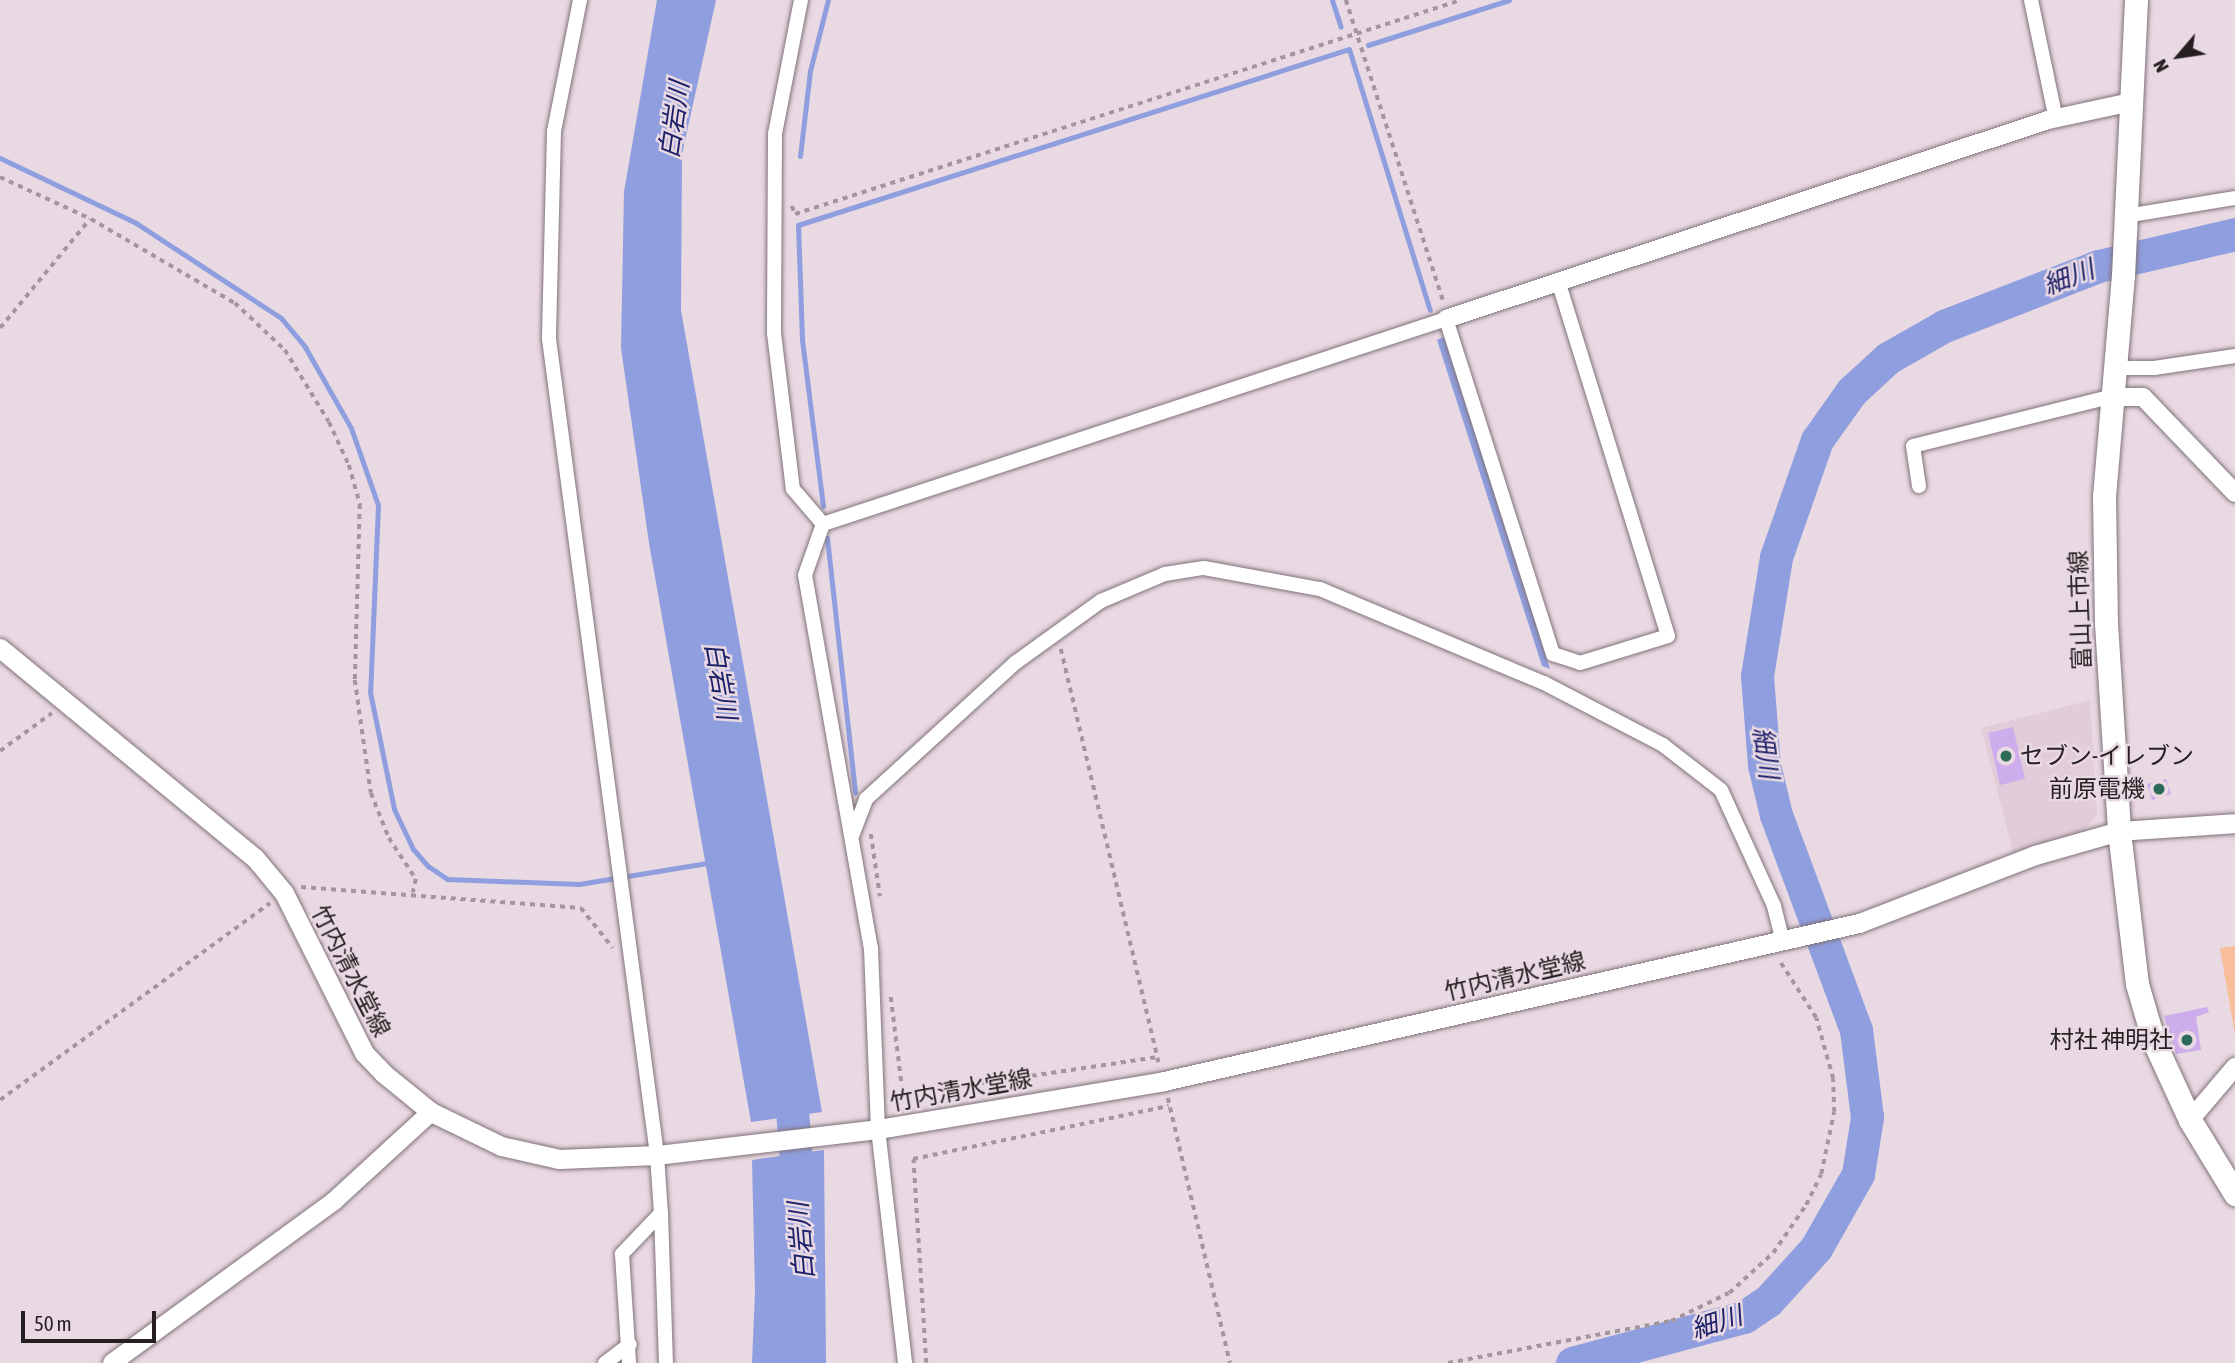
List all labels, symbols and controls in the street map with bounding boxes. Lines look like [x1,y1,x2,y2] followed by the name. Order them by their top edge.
[2144,21,2214,91] north arrow
[2148,56,2173,76] text: N
[654,79,696,161] water label: 白岩川
[2039,254,2099,302] water label: 細川
[2064,550,2096,670] street label: 富山上市線
[698,640,742,722] water label: 白岩川
[1746,725,1784,781] water label: 細川
[2020,742,2194,770] place label: セブン-イレブン
[1998,748,2014,764] marker: セブン-イレブン
[2049,775,2145,803] place label: 前原電機
[2151,781,2167,797] marker: 前原電機
[305,900,397,1042] street label: 竹内清水堂線
[1442,946,1588,1006] street label: 竹内清水堂線
[2050,1026,2173,1054] place label: 村社 神明社
[2179,1032,2195,1048] marker: 村社 神明社
[888,1063,1034,1117] street label: 竹内清水堂線
[783,1201,821,1281] water label: 白岩川
[24,1296,159,1340] scale bar
[1687,1300,1747,1346] water label: 細川
[34,1311,72,1335] text: 50 m

